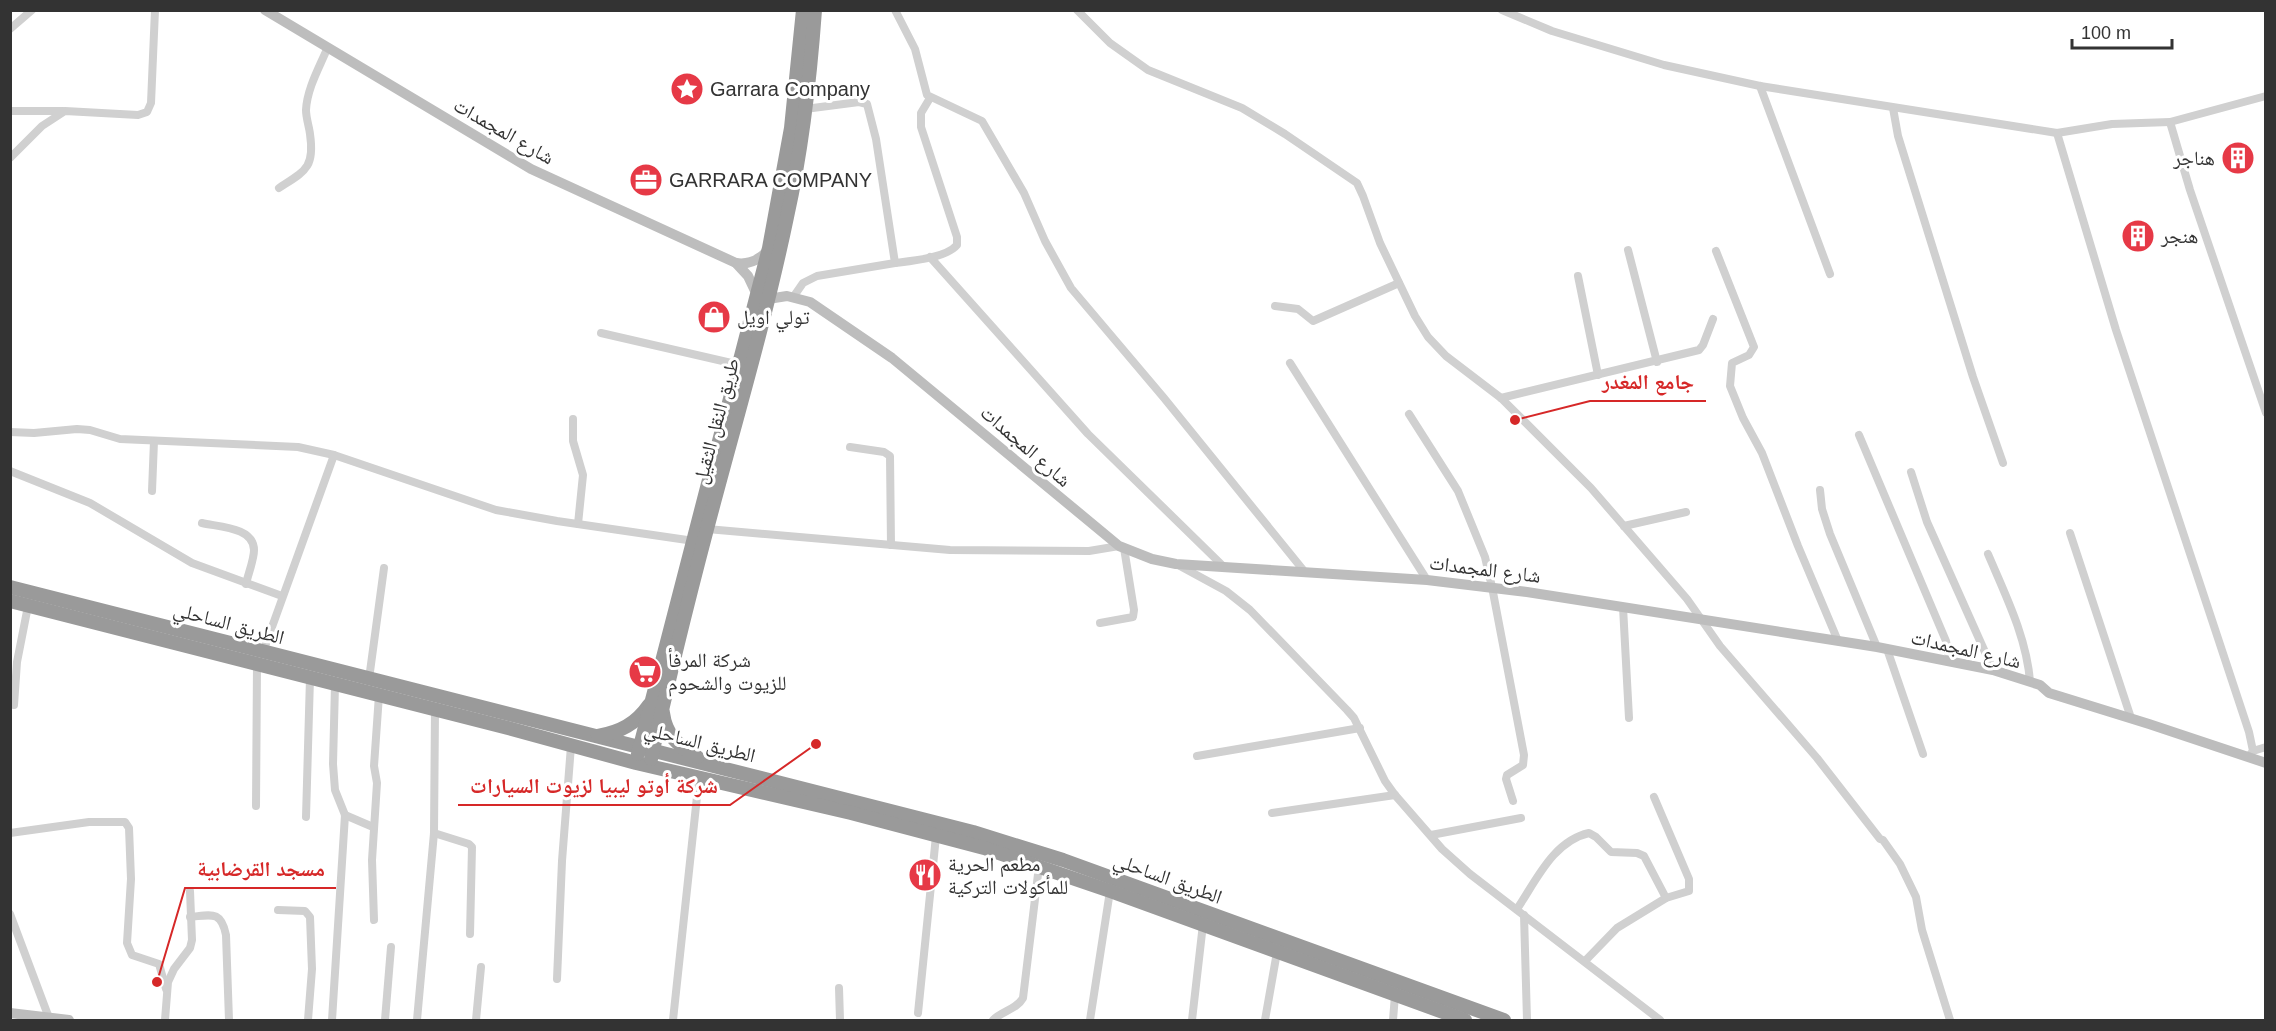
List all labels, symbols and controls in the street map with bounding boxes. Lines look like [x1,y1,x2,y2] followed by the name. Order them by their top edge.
[2072,12,2172,50] scale bar
[2081,23,2131,43] text: 100 m
[669,71,705,107] place icon: Garrara Company
[710,78,870,100] place label: Garrara Company
[449,93,558,170] street label: شارع المجمدات
[2220,140,2256,176] building icon: هناجر
[2172,147,2215,169] place label: هناجر
[628,162,664,198] office icon: GARRARA COMPANY
[669,169,872,191] place label: GARRARA COMPANY
[2120,218,2156,254] building icon: هنجر
[2160,225,2198,247] place label: هنجر
[696,299,732,335] shop icon: تولي اويل
[737,306,810,333] place label: تولي اويل
[689,356,744,487] street label: طريق النقل الثقيل
[1590,362,1706,401] callout: جامع المغدر
[1601,370,1694,396] text: جامع المغدر
[975,401,1076,493] street label: شارع المجمدات
[1428,551,1542,589] street label: شارع المجمدات
[170,598,287,653] street label: الطريق الساحلي
[1908,626,2023,674] street label: شارع المجمدات
[668,648,787,697] place label: شركة المرفأ للزيوت والشحوم
[627,654,663,690] supermarket icon: شركة المرفأ للزيوت والشحوم
[641,718,758,771] street label: الطريق الساحلي
[458,766,730,805] callout: شركة أوتو ليبيا لزيوت السيارات
[470,772,718,798] text: شركة أوتو ليبيا لزيوت السيارات
[1109,848,1225,913] street label: الطريق الساحلي
[185,849,336,888] callout: مسجد القرضابية
[948,853,1068,898] place label: مطعم الحرية للمأكولات التركية
[197,857,325,881] text: مسجد القرضابية
[907,857,943,893] restaurant icon: مطعم الحرية للمأكولات التركية

